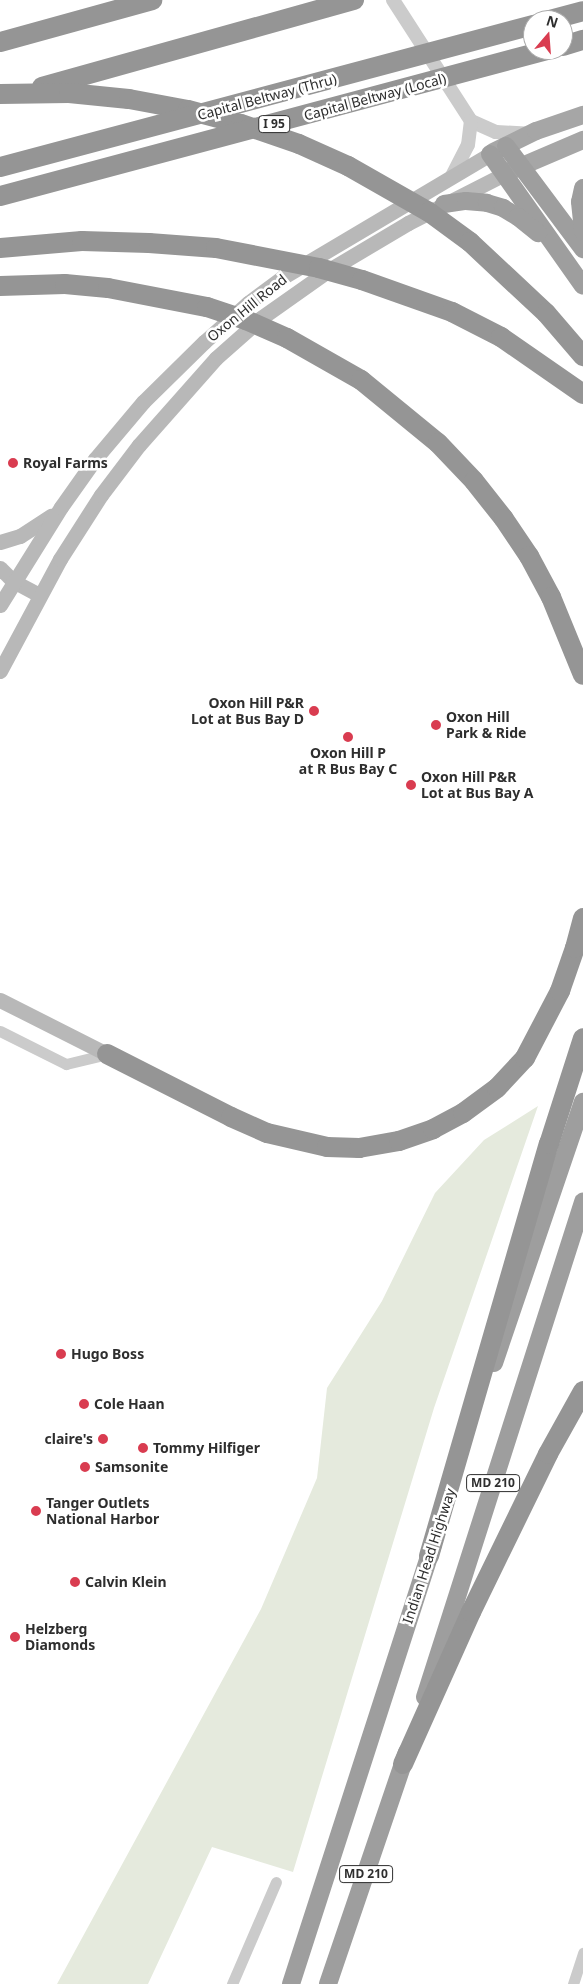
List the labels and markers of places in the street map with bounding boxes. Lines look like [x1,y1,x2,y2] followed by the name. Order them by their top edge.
[23,455,108,471] place label: Royal Farms
[7,457,19,469] marker: Royal Farms
[191,695,304,728] place label: Oxon Hill P&R Lot at Bus Bay D
[308,705,320,717] marker: Oxon Hill P&R Lot at Bus Bay D
[446,709,526,742] place label: Oxon Hill Park & Ride
[430,719,442,731] marker: Oxon Hill Park & Ride
[342,731,354,743] marker: Oxon Hill P at R Bus Bay C
[299,745,397,778] place label: Oxon Hill P at R Bus Bay C
[421,769,533,802] place label: Oxon Hill P&R Lot at Bus Bay A
[405,779,417,791] marker: Oxon Hill P&R Lot at Bus Bay A
[71,1346,144,1362] place label: Hugo Boss
[55,1348,67,1360] marker: Hugo Boss
[94,1396,164,1412] place label: Cole Haan
[78,1398,90,1410] marker: Cole Haan
[45,1431,93,1447] place label: claire's
[97,1433,109,1445] marker: claire's
[153,1440,260,1456] place label: Tommy Hilfiger
[137,1442,149,1454] marker: Tommy Hilfiger
[95,1459,168,1475] place label: Samsonite
[79,1461,91,1473] marker: Samsonite
[46,1495,159,1528] place label: Tanger Outlets National Harbor
[30,1505,42,1517] marker: Tanger Outlets National Harbor
[85,1574,167,1590] place label: Calvin Klein
[69,1576,81,1588] marker: Calvin Klein
[25,1621,95,1654] place label: Helzberg Diamonds
[9,1631,21,1643] marker: Helzberg Diamonds

